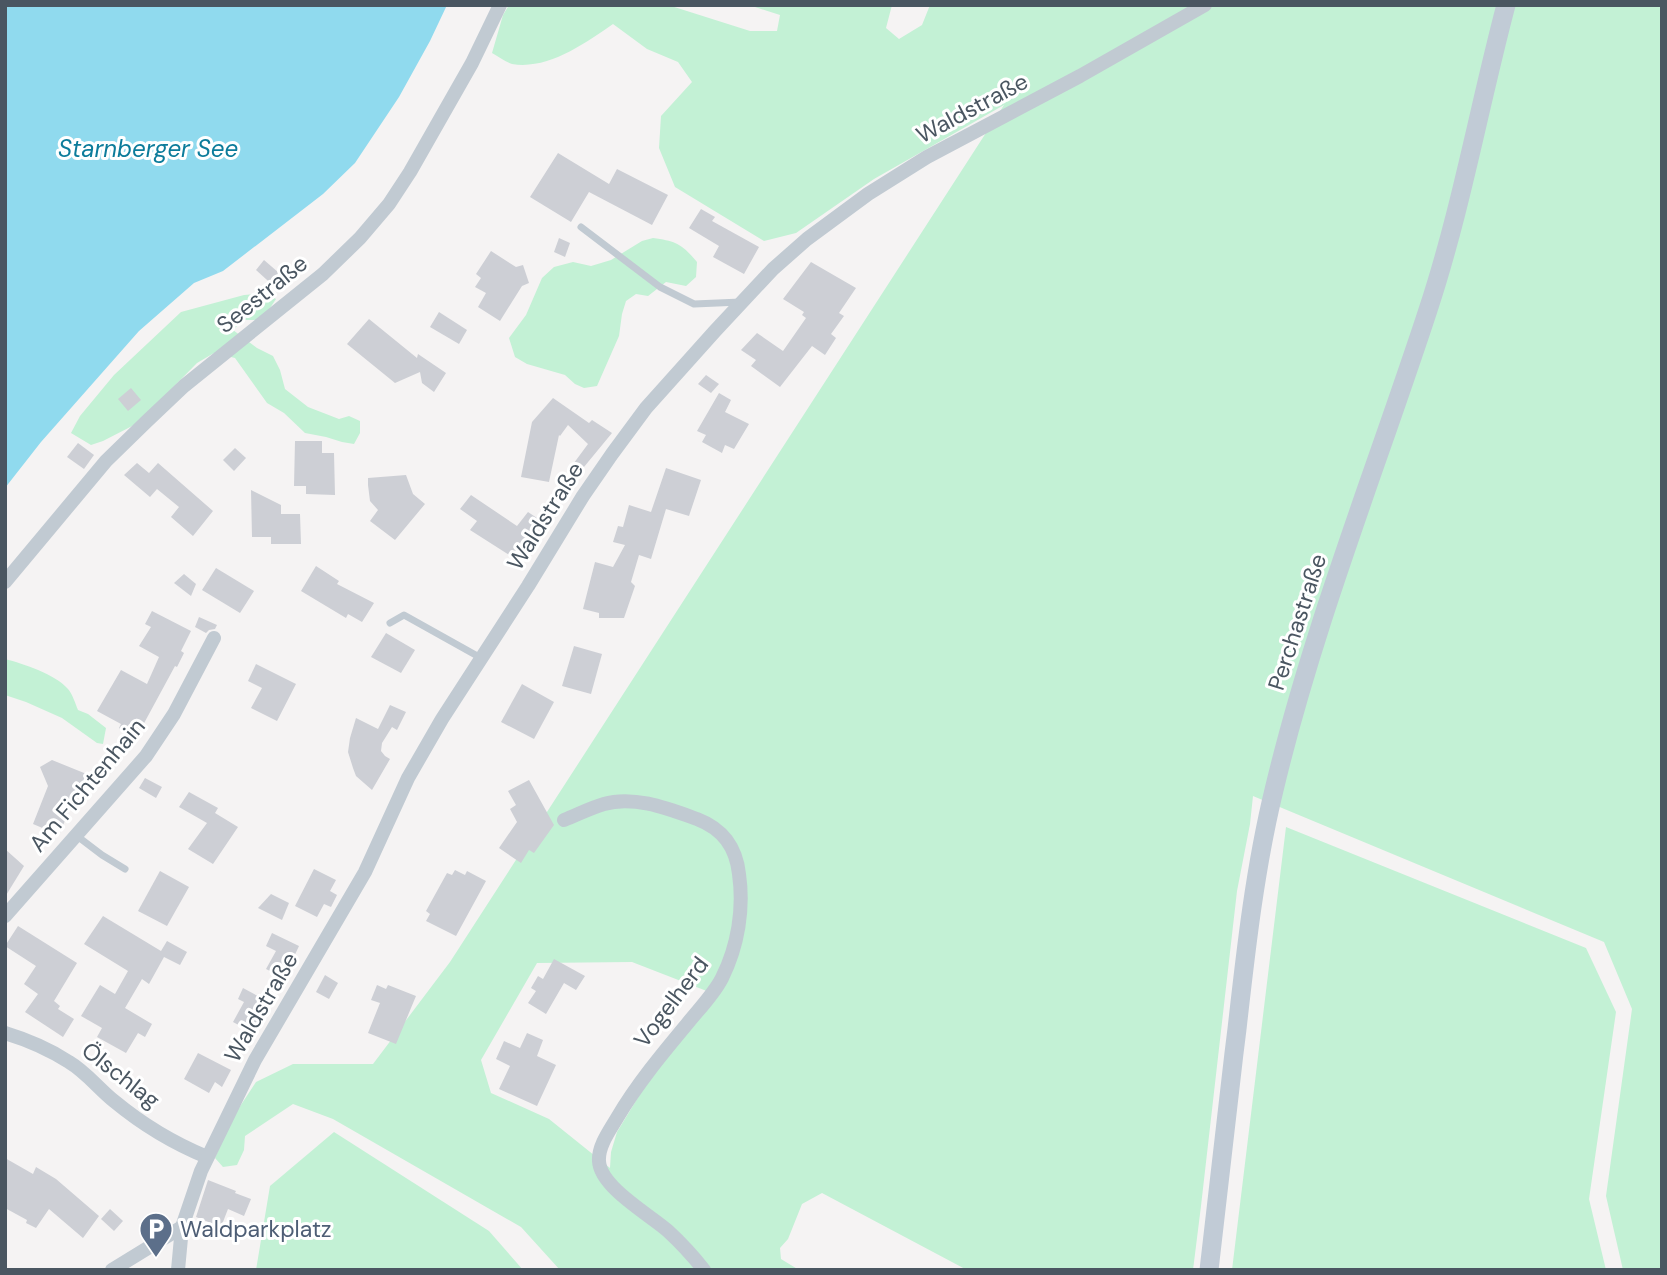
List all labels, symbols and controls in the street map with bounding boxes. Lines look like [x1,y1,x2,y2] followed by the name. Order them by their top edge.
[911,66,1033,150] street label: Waldstraße
[58,133,238,164] water label: Starnberger See
[210,248,314,340] street label: Seestraße
[500,456,590,576] street label: Waldstraße
[1261,550,1333,694] street label: Perchastraße
[22,712,152,858] street label: Am Fichtenhain
[217,947,305,1067] street label: Waldstraße
[627,950,715,1054] street label: Vogelherd
[76,1035,166,1115] street label: Ölschlag
[137,1210,175,1259] parking icon: Waldparkplatz
[180,1214,331,1244] place label: Waldparkplatz

